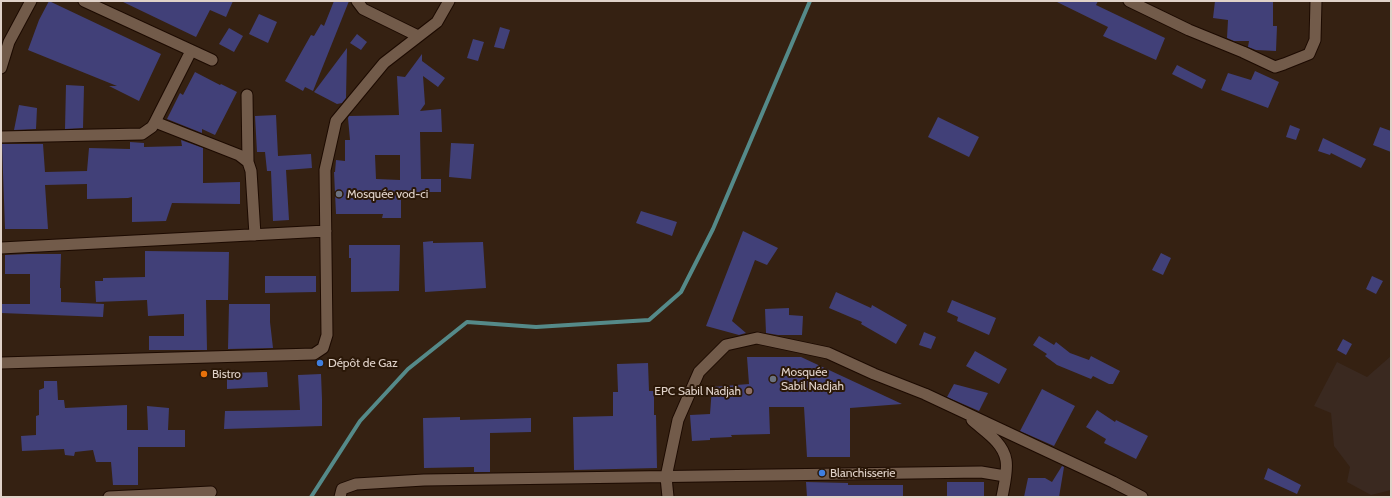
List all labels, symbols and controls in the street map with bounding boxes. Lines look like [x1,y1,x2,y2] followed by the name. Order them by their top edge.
[347,187,428,201] place label: Mosquée vod-ci
[334,189,344,199] marker: Mosquée vod-ci
[328,356,398,370] place label: Dépôt de Gaz
[315,358,325,368] marker: Dépôt de Gaz
[781,365,844,393] place label: Mosquée Sabil Nadjah
[212,367,241,381] place label: Bistro
[199,369,209,379] marker: Bistro
[768,374,778,384] marker: Mosquée Sabil Nadjah
[654,384,741,398] place label: EPC Sabil Nadjah
[744,386,754,396] marker: EPC Sabil Nadjah
[830,466,895,480] place label: Blanchisserie
[817,468,827,478] marker: Blanchisserie

